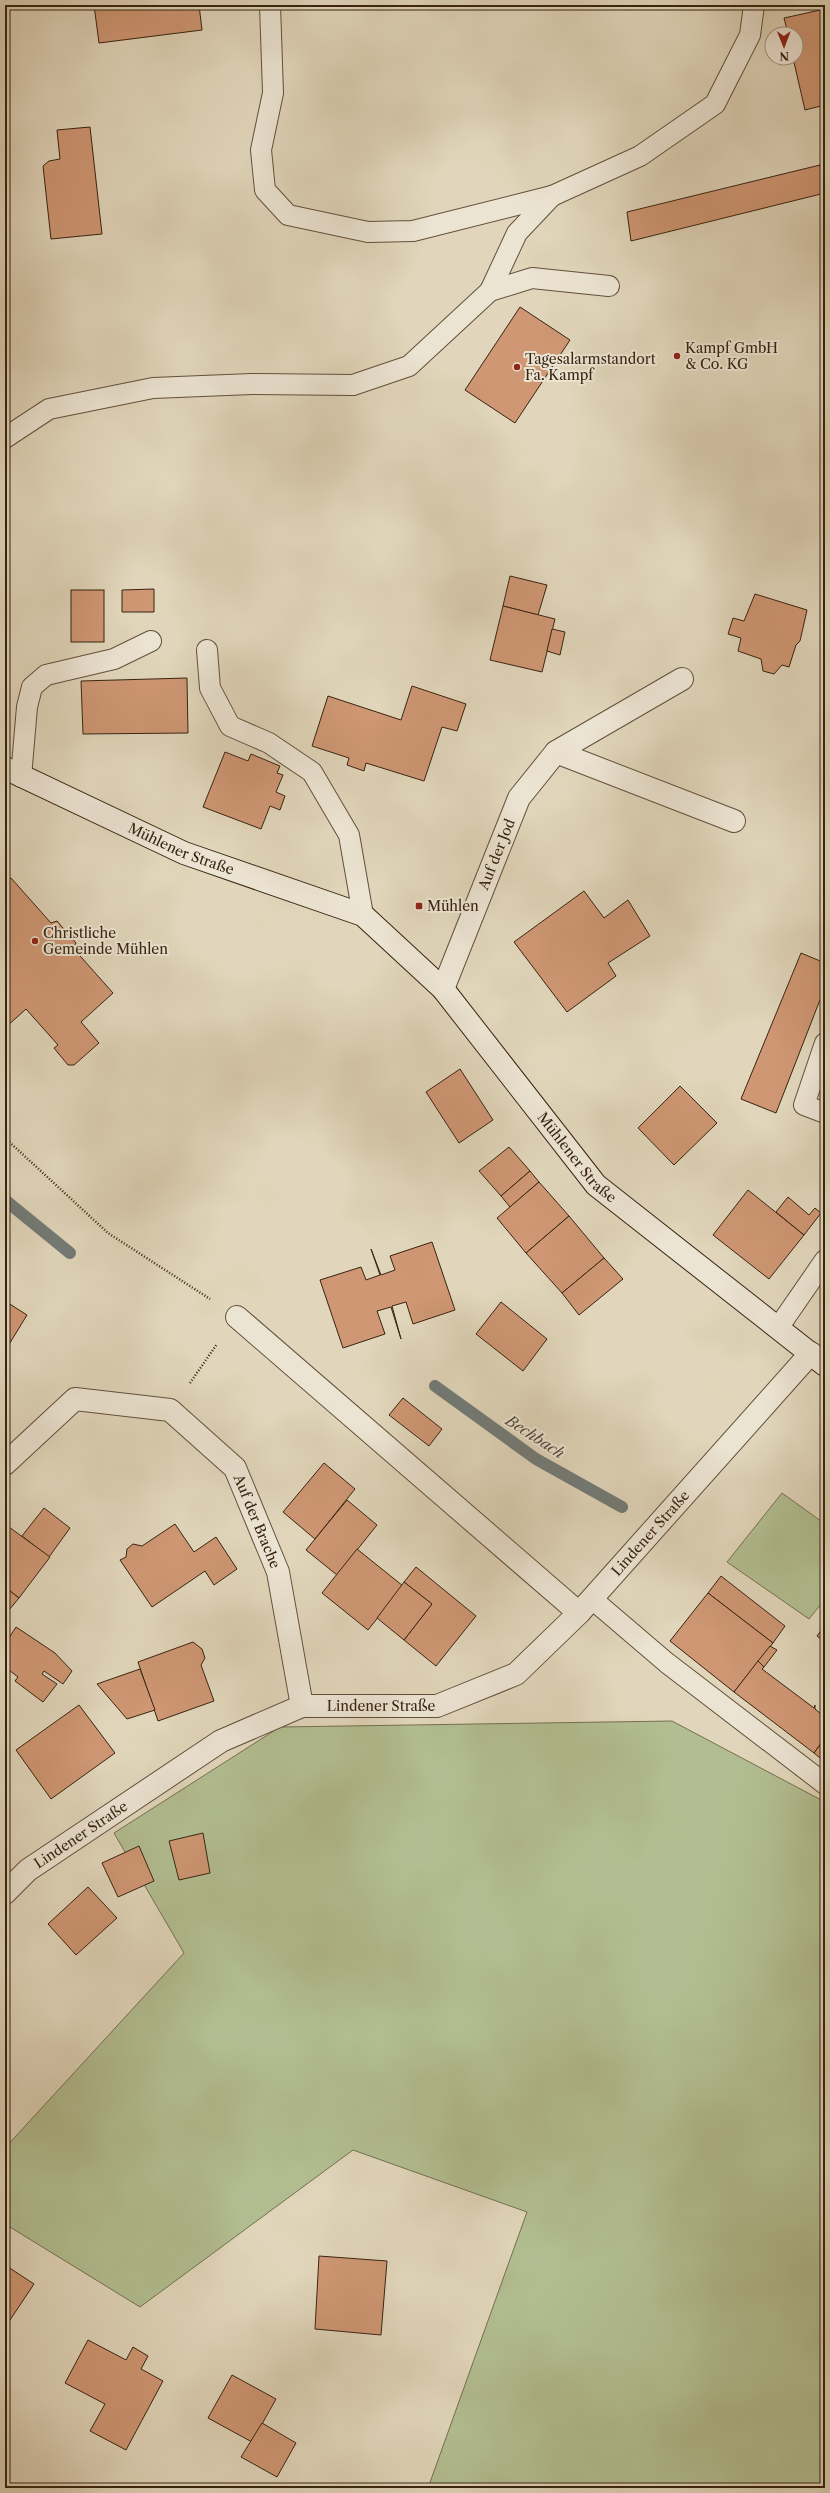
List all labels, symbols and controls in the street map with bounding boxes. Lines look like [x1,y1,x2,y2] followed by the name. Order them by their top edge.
[764,26,804,66] north arrow
[779,49,789,63] text: N
[685,339,778,373] place label: Kampf GmbH & Co. KG
[525,350,656,384] place label: Tagesalarmstandort Fa. Kampf
[672,351,682,361] marker: Kampf GmbH & Co. KG
[512,362,522,372] marker: Tagesalarmstandort Fa. Kampf
[474,816,519,893] street label: Auf der Jod
[125,819,237,879] street label: Mühlener Straße
[427,897,479,915] place label: Mühlen
[414,901,424,911] marker: Mühlen
[43,924,168,958] place label: Christliche Gemeinde Mühlen
[30,936,40,946] marker: Christliche Gemeinde Mühlen
[534,1109,620,1207] street label: Mühlener Straße
[502,1410,568,1463] water label: Bechbach
[229,1471,285,1571] street label: Auf der Brache
[607,1486,693,1580] street label: Lindener Straße
[327,1697,436,1715] street label: Lindener Straße
[31,1797,131,1872] street label: Lindener Straße

